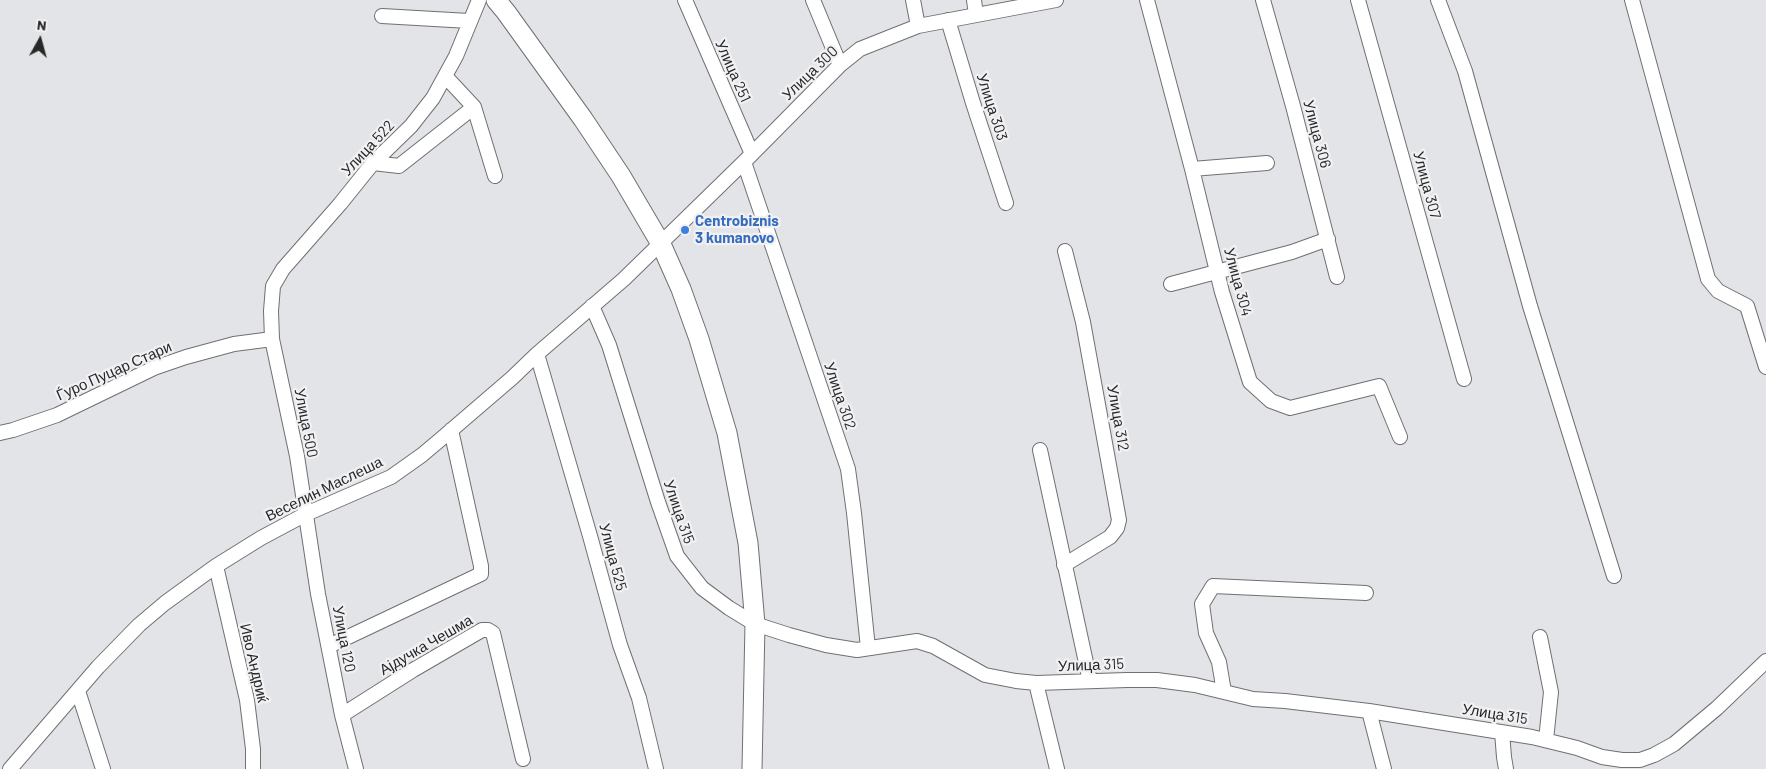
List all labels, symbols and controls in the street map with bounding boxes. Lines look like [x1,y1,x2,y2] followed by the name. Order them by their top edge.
[15,15,65,65] north arrow
[36,16,48,34] text: N
[711,37,755,105] street label: Улица 251
[778,42,842,104] street label: Улица 300
[973,71,1011,143] street label: Улица 303
[1299,98,1335,170] street label: Улица 306
[338,116,398,180] street label: Улица 522
[1409,149,1445,221] street label: Улица 307
[695,212,779,247] place label: Centrobiznis 3 kumanovo
[679,224,691,236] marker: Centrobiznis 3 kumanovo
[1220,246,1256,318] street label: Улица 304
[54,338,174,404] street label: Ѓуро Пуцар Стари
[820,360,860,432] street label: Улица 302
[1103,384,1133,452] street label: Улица 312
[290,387,322,459] street label: Улица 500
[262,453,386,525] street label: Веселин Маслеша
[660,478,698,546] street label: Улица 315
[595,521,631,593] street label: Улица 525
[329,604,359,674] street label: Улица 120
[376,611,476,679] street label: Ајдучка Чешма
[236,622,272,704] street label: Иво Андриќ
[1058,655,1124,675] street label: Улица 315
[1461,700,1529,728] street label: Улица 315

